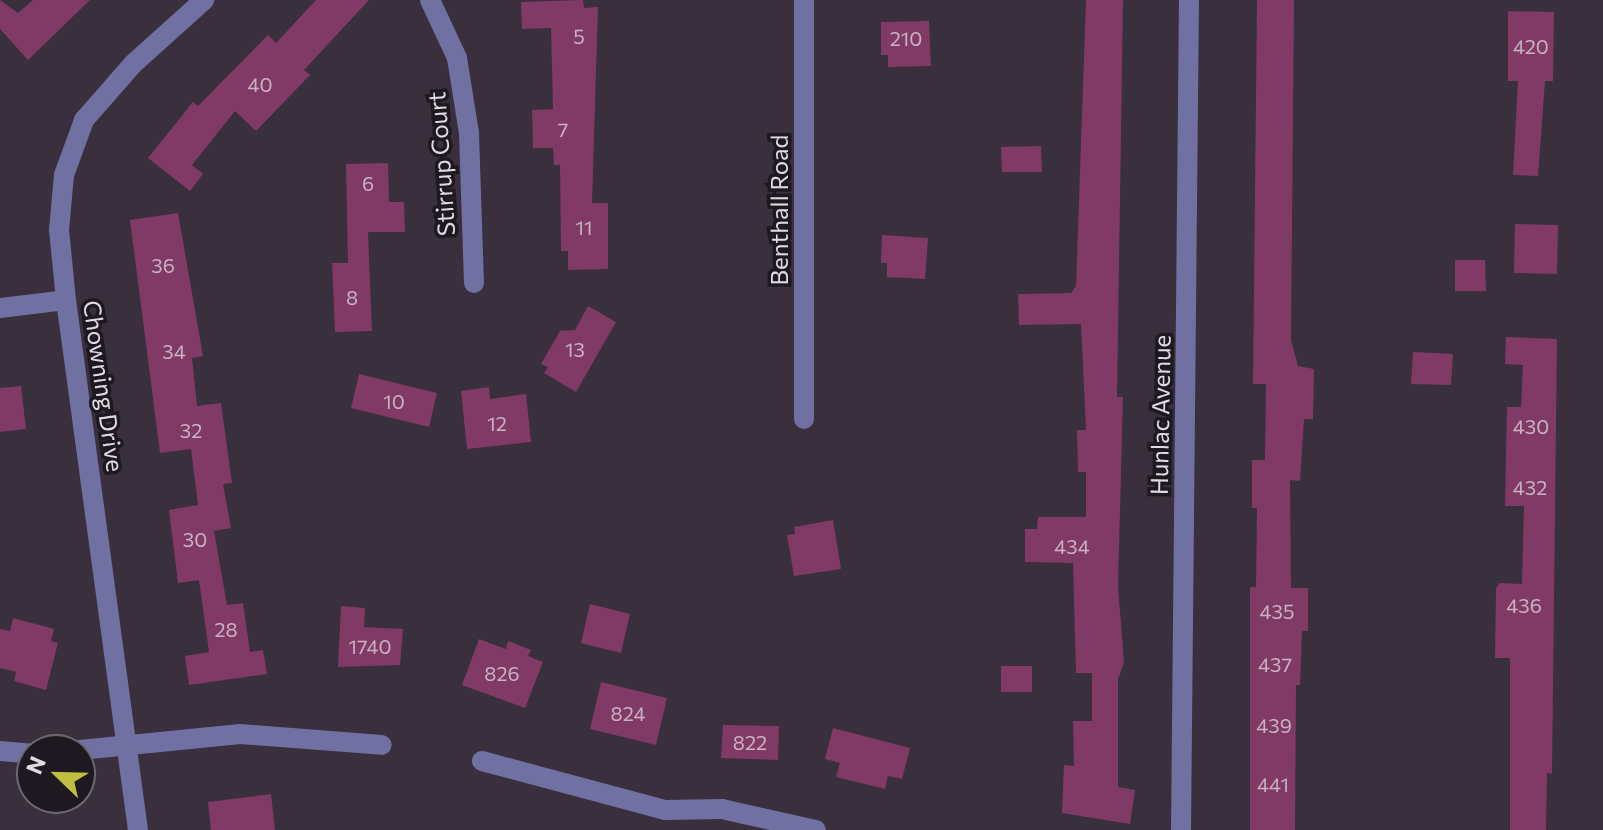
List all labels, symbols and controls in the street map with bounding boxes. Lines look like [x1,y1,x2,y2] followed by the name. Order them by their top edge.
[573,24,585,48] house number: 5
[890,26,922,50] house number: 210
[1513,34,1549,58] house number: 420
[247,72,273,96] house number: 40
[422,91,460,237] street label: Stirrup Court
[558,117,568,141] house number: 7
[765,135,793,285] street label: Benthall Road
[362,171,374,195] house number: 6
[575,215,593,239] house number: 11
[151,253,175,277] house number: 36
[346,285,358,309] house number: 8
[78,299,130,473] street label: Chowning Drive
[1144,335,1176,495] street label: Hunlac Avenue
[565,337,585,361] house number: 13
[162,339,186,363] house number: 34
[383,389,405,413] house number: 10
[487,411,507,435] house number: 12
[1513,414,1549,438] house number: 430
[180,418,202,442] house number: 32
[1513,475,1547,499] house number: 432
[183,527,207,551] house number: 30
[1054,534,1090,558] house number: 434
[1506,593,1542,617] house number: 436
[1260,599,1294,623] house number: 435
[214,617,238,641] house number: 28
[349,634,391,658] house number: 1740
[1258,652,1292,676] house number: 437
[484,661,520,685] house number: 826
[611,701,645,725] house number: 824
[1256,713,1292,737] house number: 439
[733,730,767,754] house number: 822
[16,734,96,814] north arrow
[20,752,51,778] text: N
[1257,772,1289,796] house number: 441

